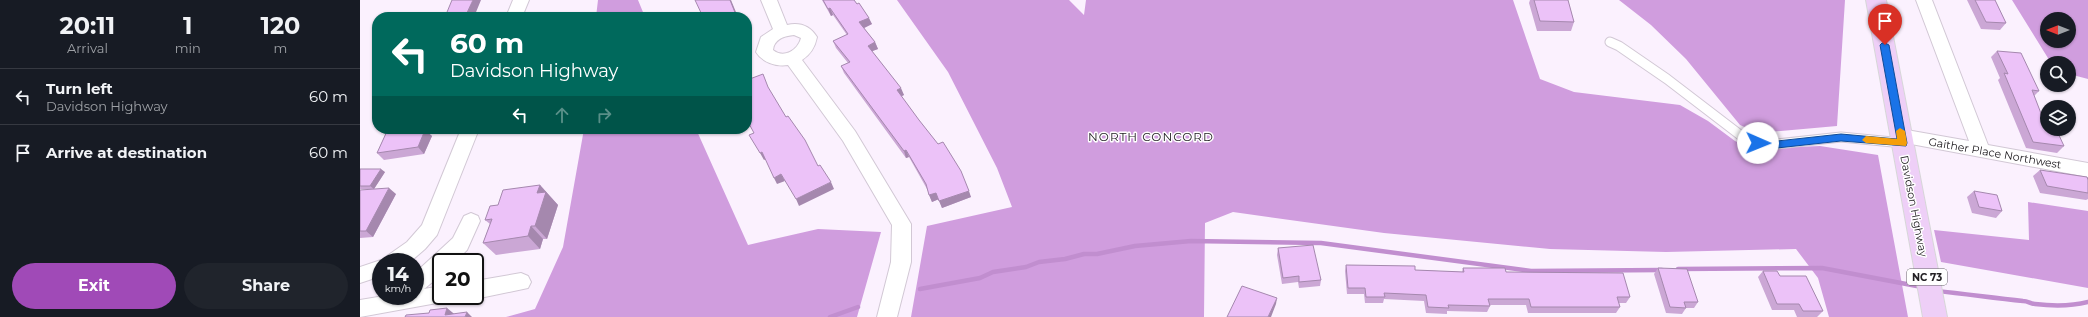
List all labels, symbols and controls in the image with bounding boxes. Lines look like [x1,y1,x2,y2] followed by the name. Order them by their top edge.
[1868,4,1902,45] pin
[1874,10,1896,32] icon: arrive
[60,11,115,40] text: 20:11
[183,11,193,40] text: 1
[260,11,300,40] text: 120
[2040,12,2076,48] north arrow
[2040,12,2076,136] map controls
[450,26,524,60] text: 60 m
[384,28,436,80] icon: left
[67,40,108,56] text: Arrival
[175,40,201,56] text: min
[274,40,287,56] text: m
[2040,56,2076,92] button: search
[450,60,618,82] text: Davidson Highway
[46,79,113,98] text: Turn left
[12,86,34,108] icon: left
[309,87,348,106] text: 60 m
[46,98,168,114] text: Davidson Highway
[2040,100,2076,136] button: layers
[509,104,531,126] icon: left
[551,104,573,126] icon: ahead
[593,104,615,126] icon: right
[1737,122,1779,164] position arrow
[1088,129,1214,144] district label: NORTH CONCORD
[1927,134,2063,172] street label: Gaither Place Northwest
[12,142,34,164] icon: arrive
[46,143,207,162] text: Arrive at destination
[309,143,348,162] text: 60 m
[1897,154,1931,258] street label: Davidson Highway
[432,253,484,305] speed limit sign: 20
[387,262,409,286] text: 14
[12,263,176,309] button: Exit
[184,263,348,309] button: Share
[1907,269,1947,285] road number: NC 73
[385,282,411,295] text: km/h

